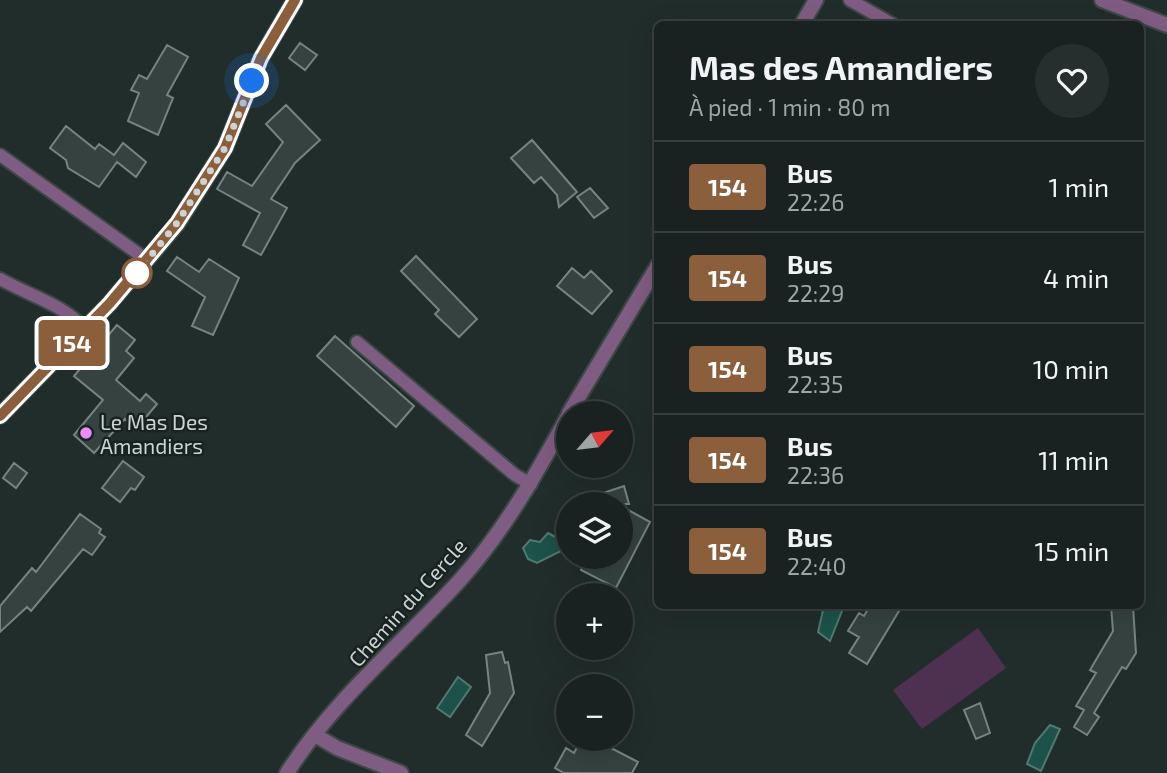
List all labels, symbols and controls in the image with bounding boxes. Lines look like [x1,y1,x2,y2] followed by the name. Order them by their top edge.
[1035,44,1109,118] button: heart
[689,47,993,87] text: Mas des Amandiers
[234,63,269,98] your location
[689,93,890,121] text: À pied · 1 min · 80 m
[787,157,833,188] text: Bus
[1049,171,1109,202] text: 1 min
[708,172,747,201] text: 154
[787,188,844,216] text: 22:26
[787,248,833,279] text: Bus
[122,258,152,288] unlabelled marker
[1043,262,1109,293] text: 4 min
[708,263,747,292] text: 154
[787,279,844,307] text: 22:29
[32,320,112,366] line badge: 154
[53,328,91,357] text: 154
[787,339,833,370] text: Bus
[1033,353,1109,384] text: 10 min
[708,354,747,383] text: 154
[787,370,843,398] text: 22:35
[556,401,634,478] north arrow
[556,401,633,751] map controls
[100,409,208,458] place label: Le Mas Des Amandiers
[78,425,94,441] marker: Le Mas Des Amandiers
[787,430,833,461] text: Bus
[1038,444,1109,475] text: 11 min
[708,445,747,474] text: 154
[787,461,844,489] text: 22:36
[556,492,633,569] button: layers
[787,521,833,552] text: Bus
[343,533,471,671] street label: Chemin du Cercle
[1035,535,1109,566] text: 15 min
[708,536,747,565] text: 154
[787,552,846,580] text: 22:40
[556,583,633,660] button: +
[556,674,633,751] button: −

